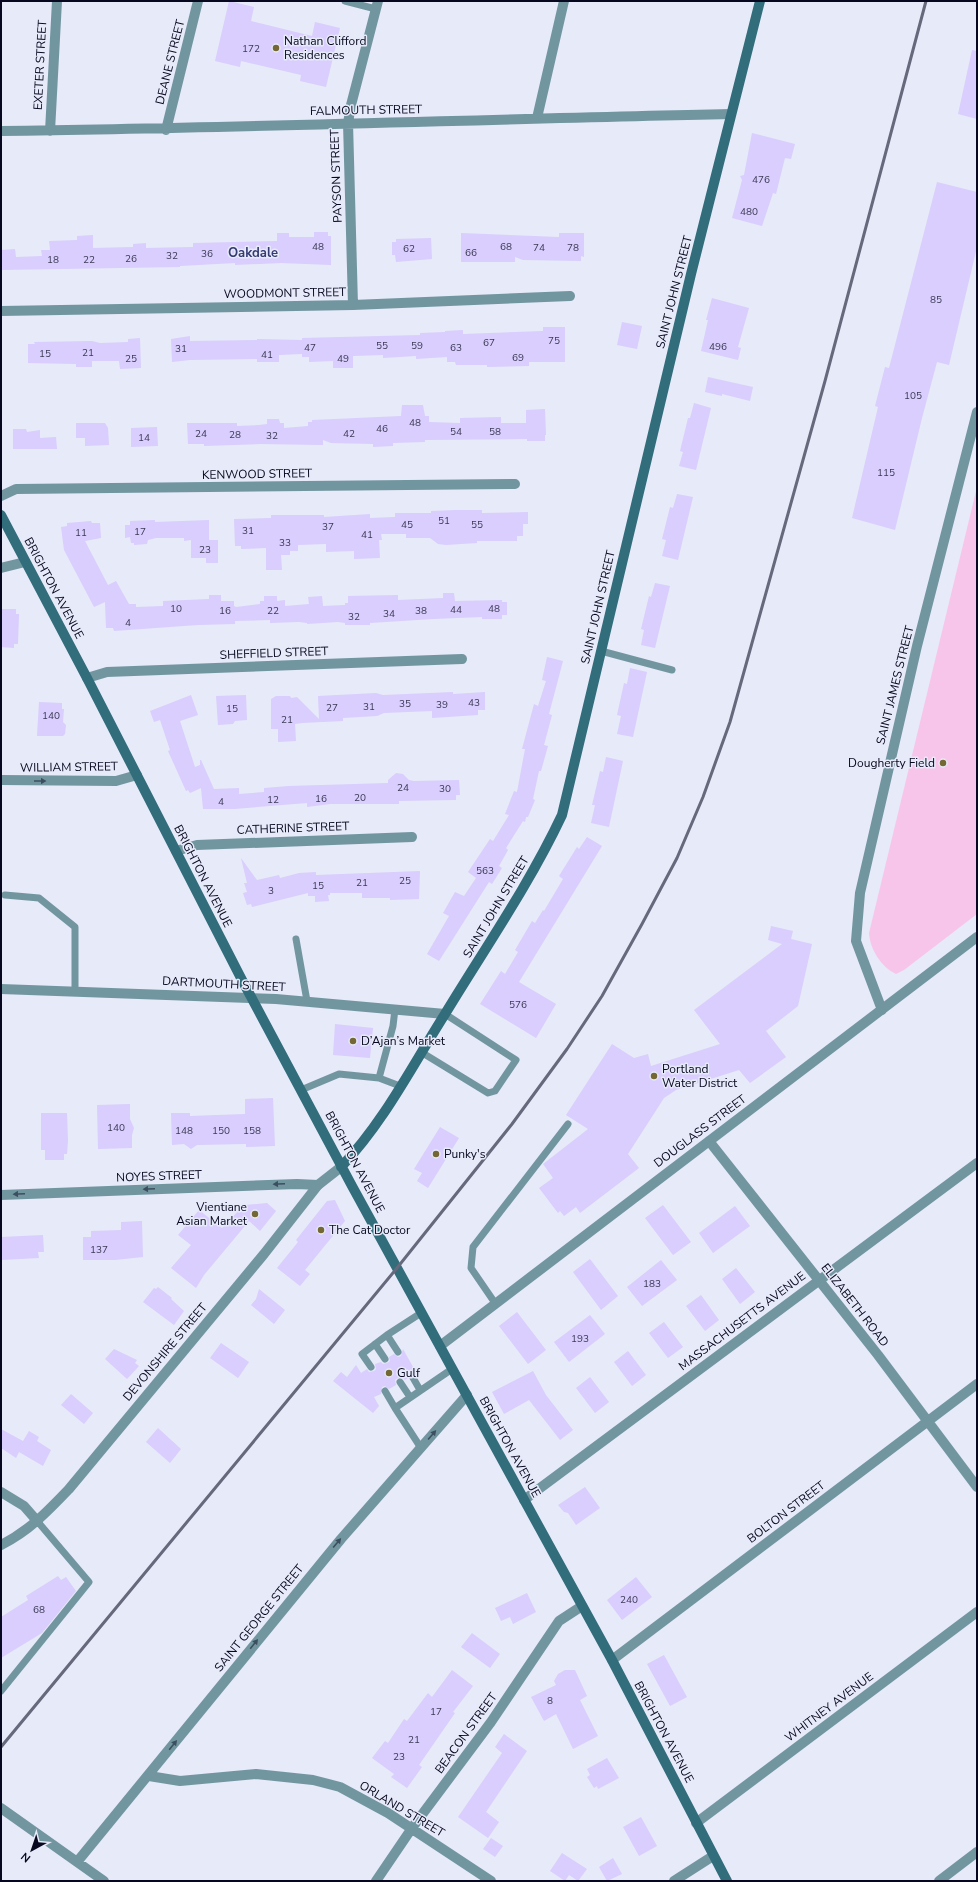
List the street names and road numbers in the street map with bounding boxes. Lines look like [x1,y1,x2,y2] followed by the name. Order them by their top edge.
[152,17,188,106] street label: DEANE STREET
[30,19,50,111] street label: EXETER STREET
[310,101,423,119] street label: FALMOUTH STREET
[326,128,346,223] street label: PAYSON STREET
[652,233,696,350] street label: SAINT JOHN STREET
[224,284,347,302] street label: WOODMONT STREET
[202,465,313,483] street label: KENWOOD STREET
[20,534,88,642] street label: BRIGHTON AVENUE
[577,548,619,665] street label: SAINT JOHN STREET
[872,623,918,746] street label: SAINT JAMES STREET
[219,643,329,663] street label: SHEFFIELD STREET
[20,758,119,776] street label: WILLIAM STREET
[236,818,350,838] street label: CATHERINE STREET
[170,822,236,930] street label: BRIGHTON AVENUE
[459,852,533,961] street label: SAINT JOHN STREET
[162,973,287,995] street label: DARTMOUTH STREET
[651,1090,750,1171] street label: DOUGLASS STREET
[321,1108,389,1216] street label: BRIGHTON AVENUE
[116,1166,203,1185] street label: NOYES STREET
[817,1260,893,1350] street label: ELIZABETH ROAD
[675,1268,809,1374] street label: MASSACHUSETTS AVENUE
[119,1299,211,1404] street label: DEVONSHIRE STREET
[476,1394,544,1500] street label: BRIGHTON AVENUE
[744,1477,829,1547] street label: BOLTON STREET
[211,1560,308,1675] street label: SAINT GEORGE STREET
[782,1669,876,1745] street label: WHITNEY AVENUE
[630,1678,698,1786] street label: BRIGHTON AVENUE
[431,1689,501,1777] street label: BEACON STREET
[356,1777,448,1841] street label: ORLAND STREET

